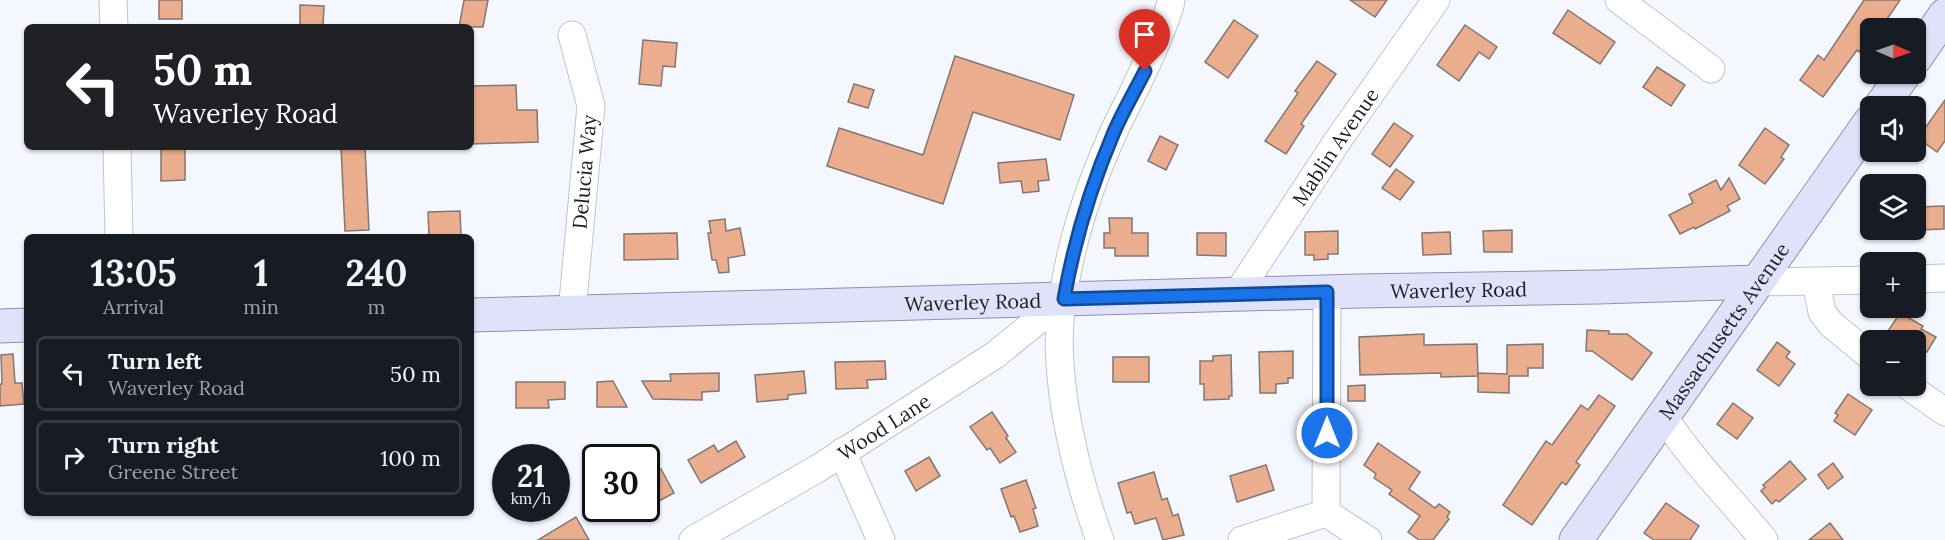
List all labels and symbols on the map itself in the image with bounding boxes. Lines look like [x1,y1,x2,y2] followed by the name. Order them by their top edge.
[1119,9,1170,71] pin
[1860,18,1926,84] north arrow
[1286,83,1383,210] street label: Mablin Avenue
[567,113,601,230] street label: Delucia Way
[1653,237,1794,424] street label: Massachusetts Avenue
[1390,276,1527,303] street label: Waverley Road
[904,287,1042,316] street label: Waverley Road
[833,387,935,465] street label: Wood Lane
[1295,401,1359,465] position arrow
[582,444,660,522] speed limit sign: 30

